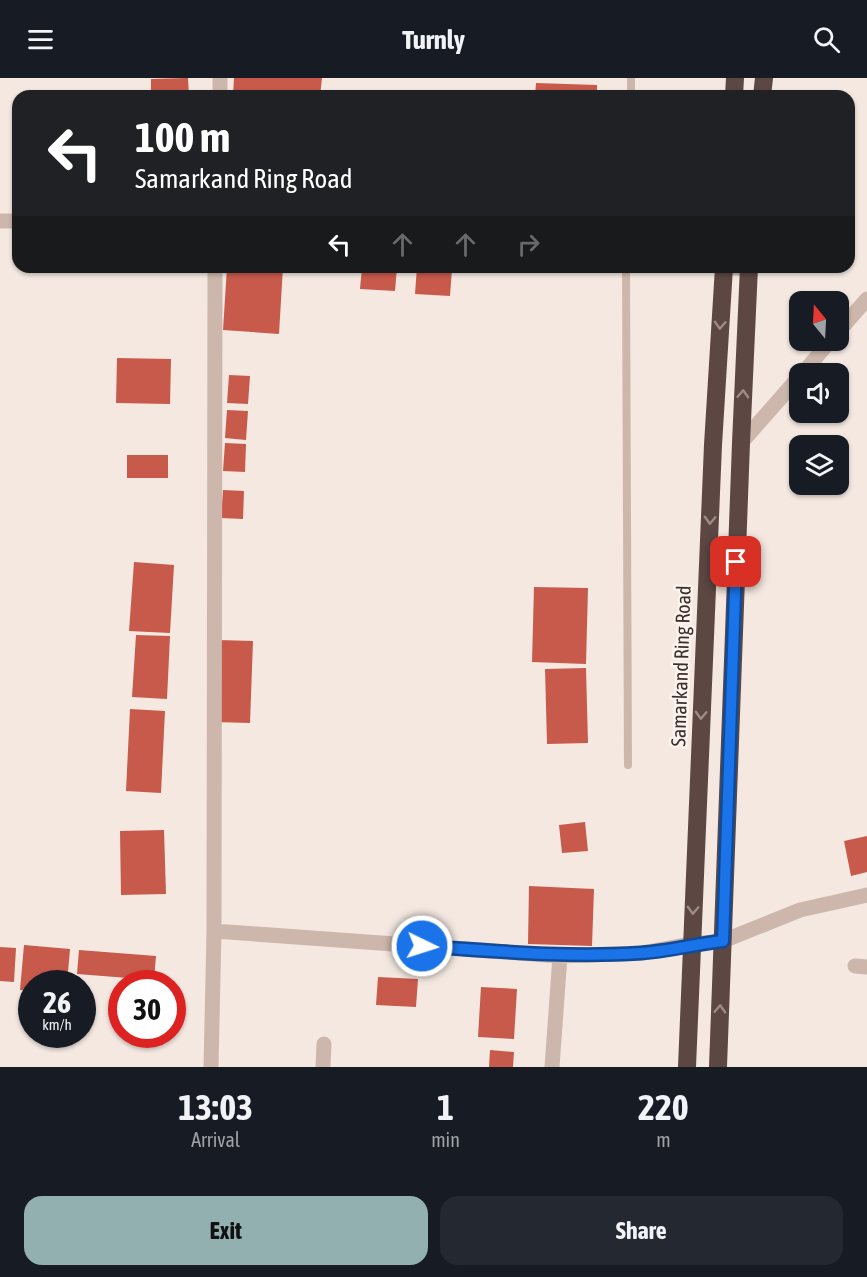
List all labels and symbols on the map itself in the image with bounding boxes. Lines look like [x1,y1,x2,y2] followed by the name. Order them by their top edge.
[789,291,849,351] north arrow
[714,321,727,330] one-way arrow
[737,389,750,398] one-way arrow
[703,516,716,525] one-way arrow
[710,536,761,587] pin
[666,585,695,747] street label: Samarkand Ring Road
[695,710,708,719] one-way arrow
[687,905,700,914] one-way arrow
[390,914,454,978] position arrow
[108,970,186,1048] speed limit sign: 30
[714,1004,727,1013] one-way arrow

